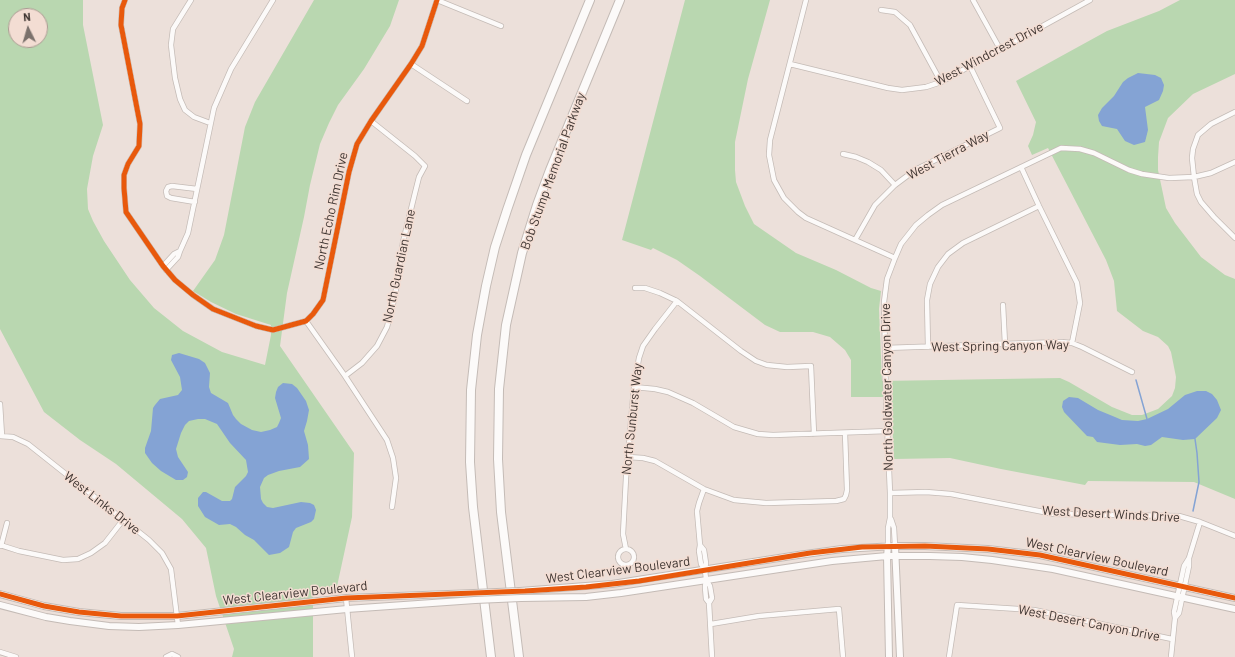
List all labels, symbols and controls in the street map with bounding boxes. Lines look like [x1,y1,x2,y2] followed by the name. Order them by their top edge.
[8,8,48,48] north arrow
[23,10,31,23] text: N
[932,19,1046,89] street label: West Windcrest Drive
[517,90,589,252] street label: Bob Stump Memorial Parkway
[904,127,992,183] street label: West Tierra Way
[311,151,351,271] street label: North Echo Rim Drive
[379,208,419,324] street label: North Guardian Lane
[878,303,896,471] street label: North Goldwater Canyon Drive
[931,337,1069,355] street label: West Spring Canyon Way
[618,362,646,476] street label: North Sunburst Way
[61,468,143,538] street label: West Links Drive
[1042,503,1180,525] street label: West Desert Winds Drive
[1024,534,1170,580] street label: West Clearview Boulevard
[545,553,691,587] street label: West Clearview Boulevard
[222,578,368,608] street label: West Clearview Boulevard
[1017,602,1161,644] street label: West Desert Canyon Drive

